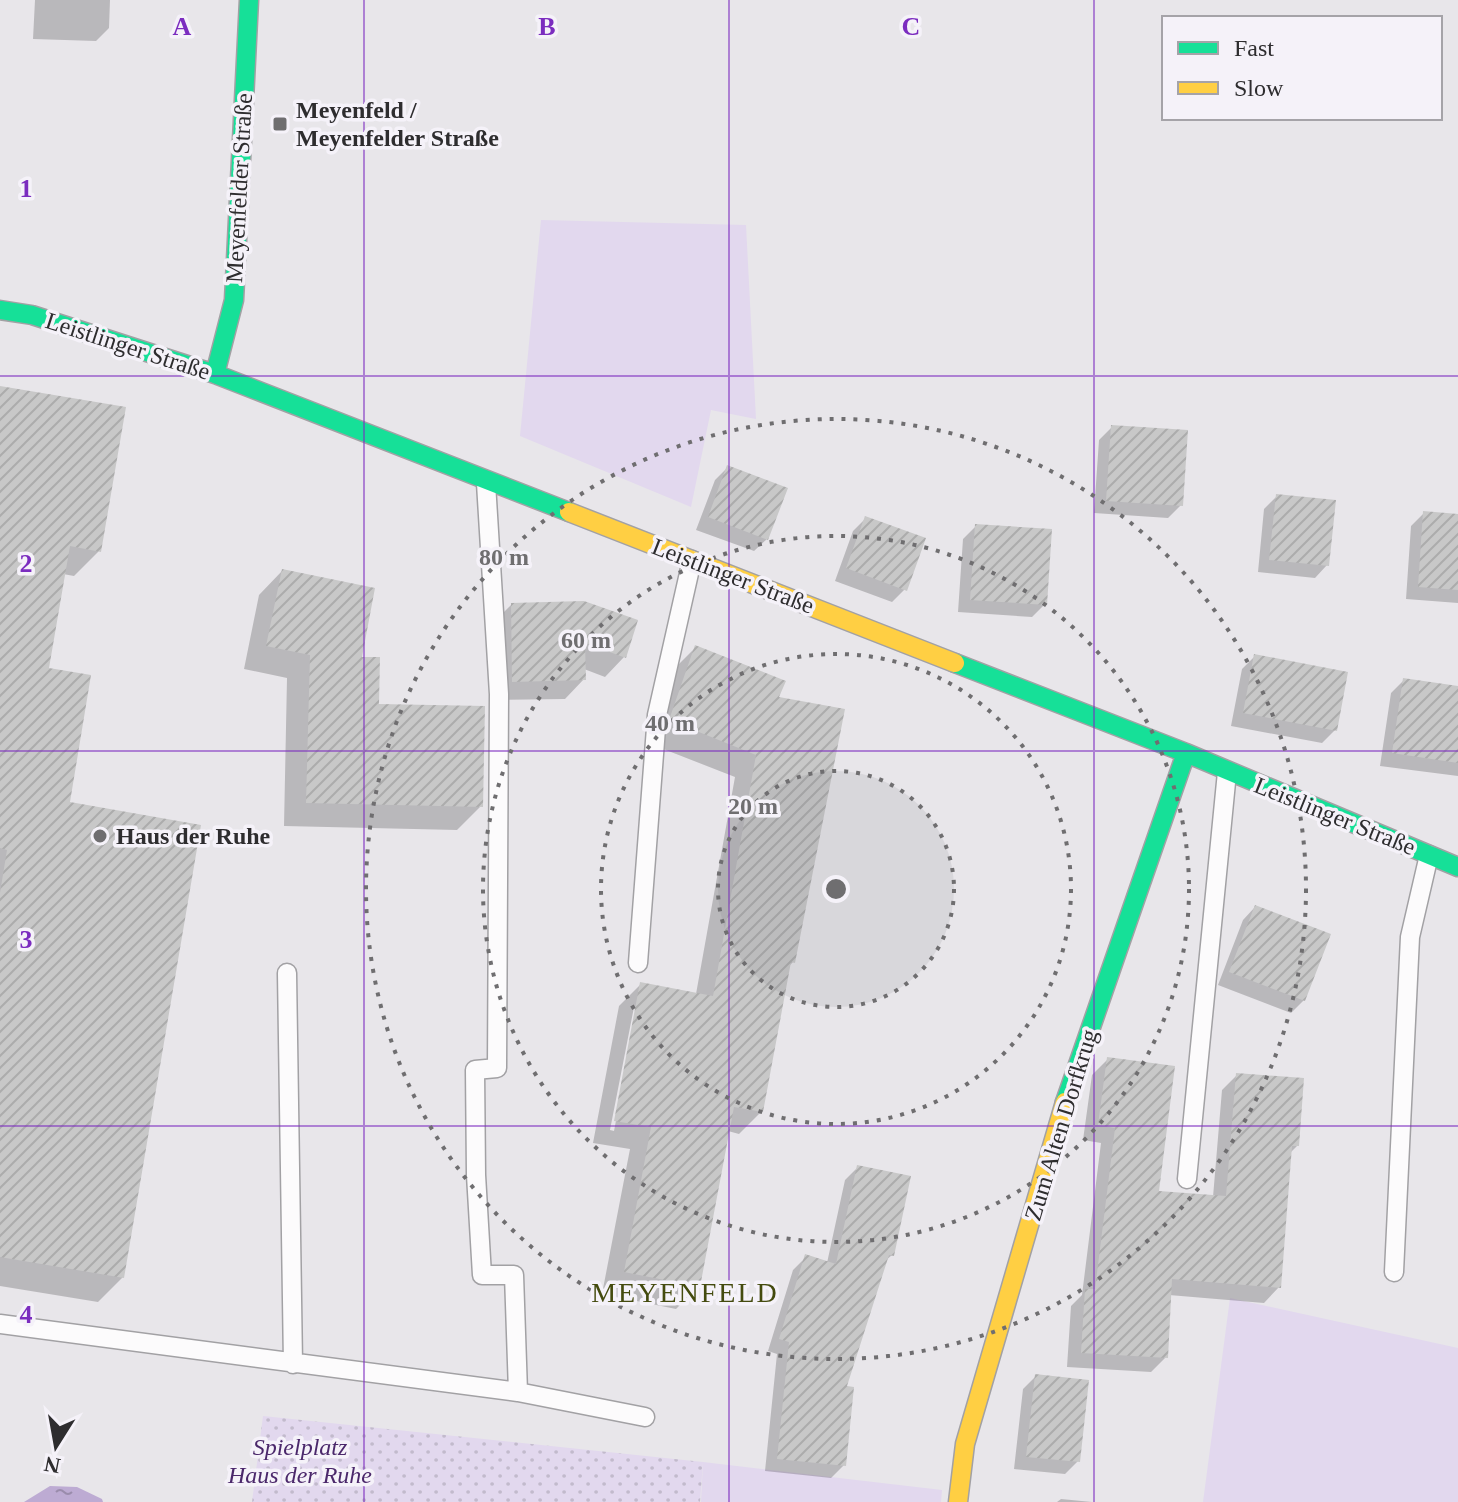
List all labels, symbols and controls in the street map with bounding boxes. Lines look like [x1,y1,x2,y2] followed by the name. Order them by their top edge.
[173,12,192,41] text: A
[538,12,556,41] text: B
[902,12,920,41] text: C
[1162,16,1442,120] legend
[1234,35,1274,61] text: Fast
[1234,75,1284,101] text: Slow
[221,92,257,284] street label: Meyenfelder Straße
[296,97,499,151] place label: Meyenfeld / Meyenfelder Straße
[271,115,289,133] marker: Meyenfeld / Meyenfelder Straße
[20,174,33,203] text: 1
[43,307,213,385] street label: Leistlinger Straße
[648,533,818,619] street label: Leistlinger Straße
[479,544,529,570] text: 80 m
[20,549,33,578] text: 2
[561,627,611,653] text: 60 m
[645,710,695,736] text: 40 m
[1251,772,1419,860] street label: Leistlinger Straße
[728,793,778,819] text: 20 m
[116,823,271,849] place label: Haus der Ruhe
[91,827,109,845] marker: Haus der Ruhe
[822,875,850,903] centre of rings
[20,925,33,954] text: 3
[1020,1026,1102,1224] street label: Zum Alten Dorfkrug
[591,1277,779,1308] district label: MEYENFELD
[20,1300,33,1329] text: 4
[16,1406,96,1486] north arrow
[227,1434,372,1488] park label: Spielplatz Haus der Ruhe
[42,1451,62,1479] text: N

